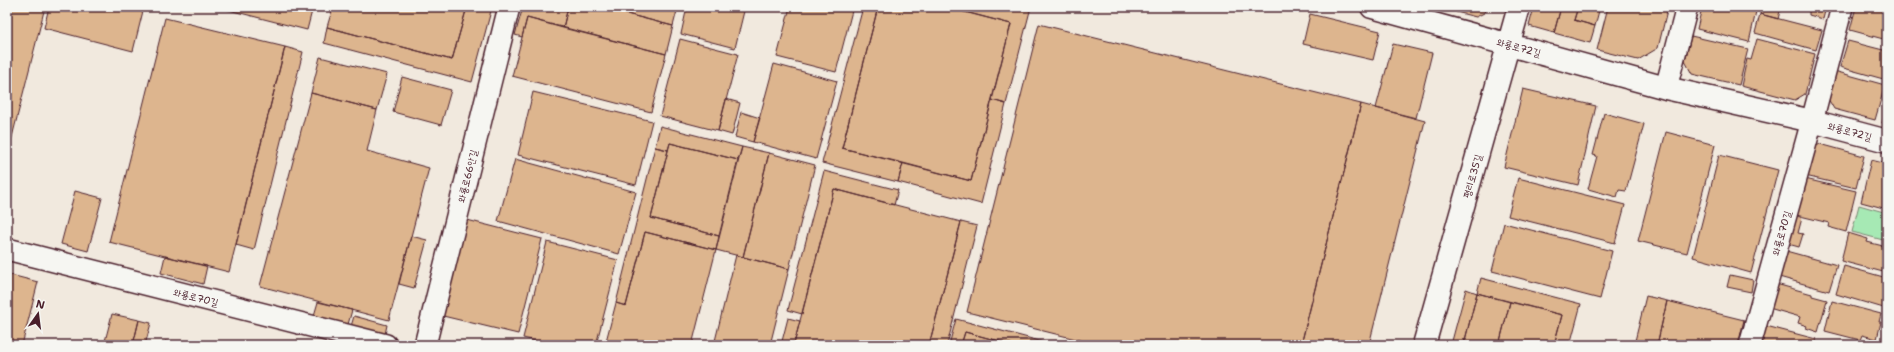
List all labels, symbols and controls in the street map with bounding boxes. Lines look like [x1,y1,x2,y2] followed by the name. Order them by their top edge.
[1495,35,1542,60] street label: 와룡로72길
[1826,119,1873,144] street label: 와룡로72길
[455,148,480,204] street label: 와룡로66안길
[1460,153,1485,200] street label: 평리로35길
[1769,209,1794,257] street label: 와룡로70길
[172,286,220,309] street label: 와룡로70길
[18,294,58,334] north arrow
[34,296,47,313] text: N

